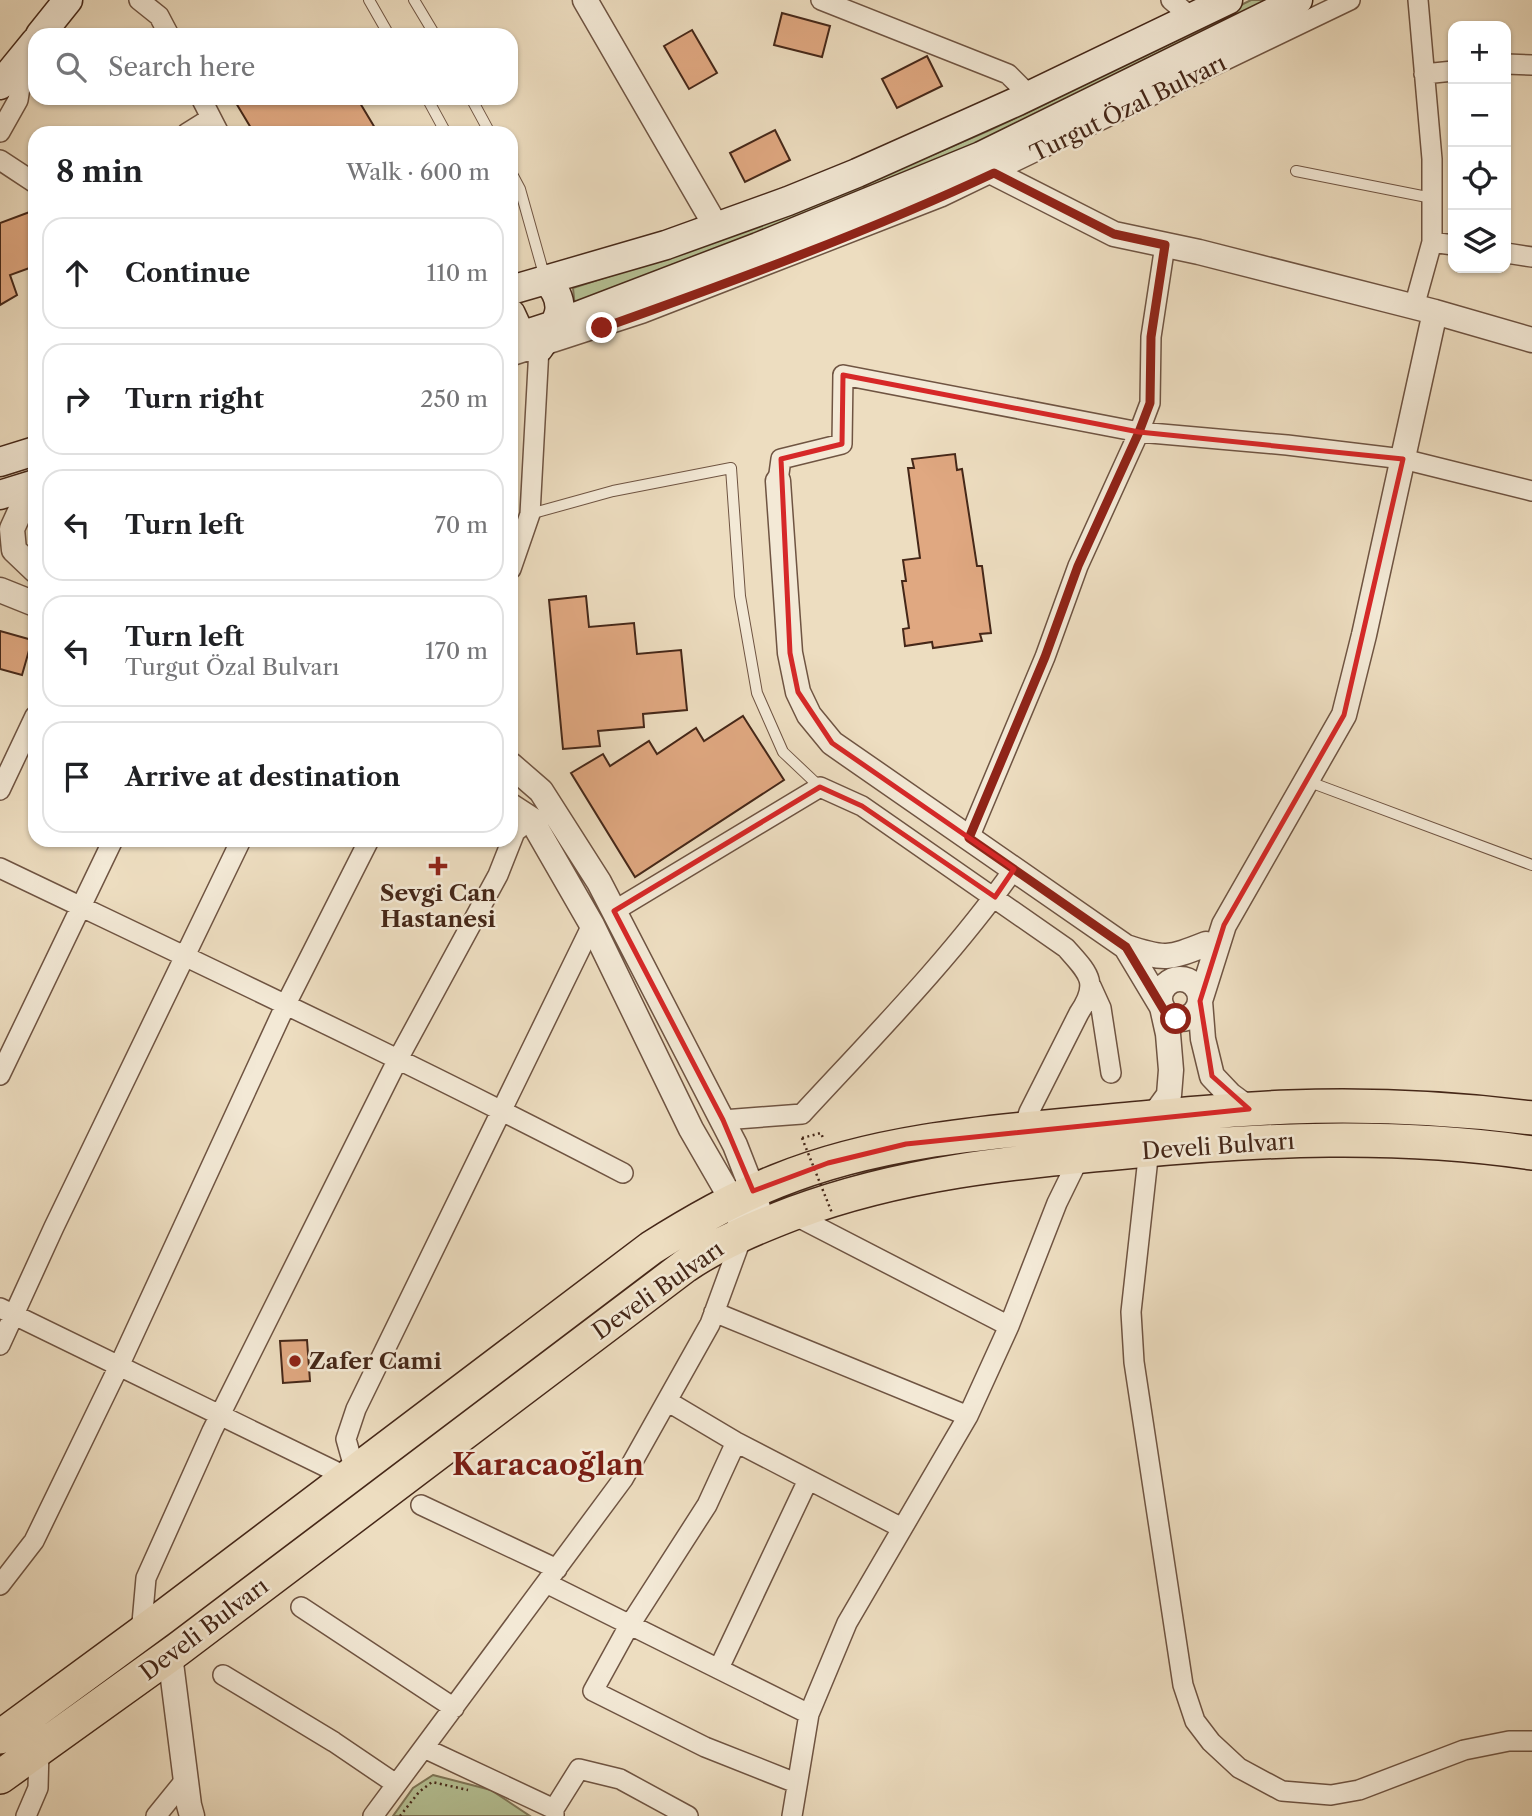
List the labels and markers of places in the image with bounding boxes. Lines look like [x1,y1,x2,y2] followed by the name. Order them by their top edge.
[428,856,448,876] marker: Sevgi Can Hastanesi
[380,879,497,933] place label: Sevgi Can Hastanesi
[309,1347,442,1375] place label: Zafer Cami
[287,1353,303,1369] marker: Zafer Cami

